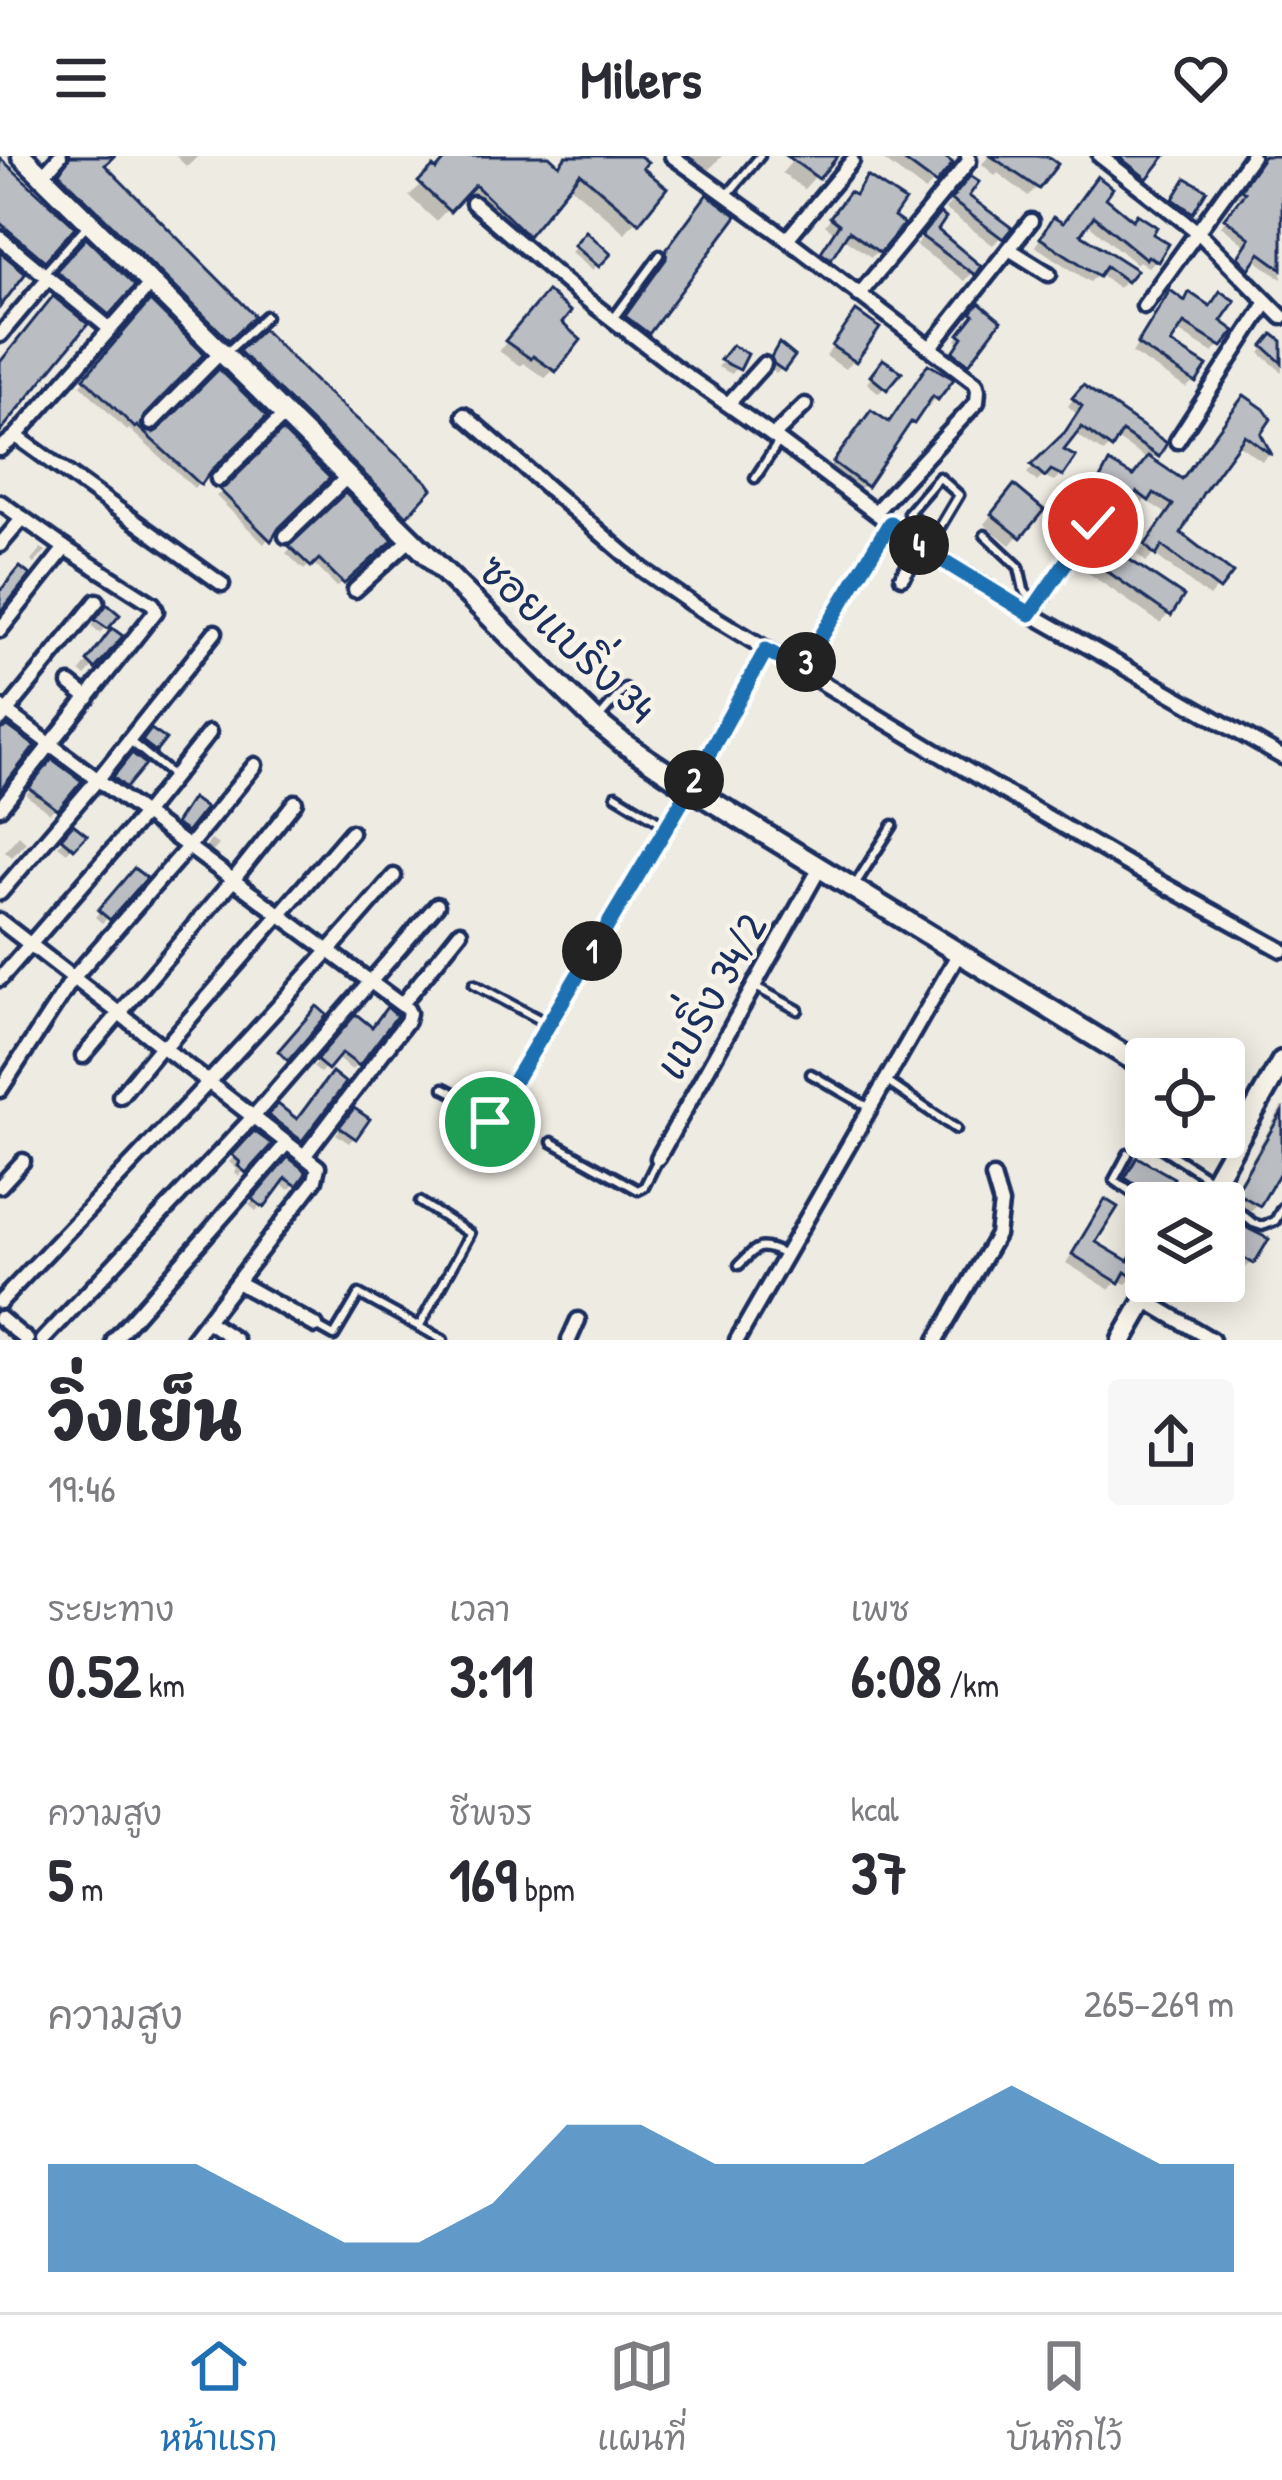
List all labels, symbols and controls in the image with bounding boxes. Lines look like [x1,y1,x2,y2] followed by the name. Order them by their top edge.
[580,42,702,115] text: Milers
[48,45,114,111] icon: menu
[1168,45,1234,111] icon: heart
[1042,472,1144,574] pin
[1060,490,1126,556] icon: check
[889,515,949,575] pin: 4
[913,523,925,567] text: 4
[467,536,674,735] street label: ซอยแบริ่ง 34
[776,632,836,692] pin: 3
[799,640,813,684] text: 3
[664,750,724,810] pin: 2
[686,758,702,802] text: 2
[635,899,779,1089] street label: แบริ่ง 34/2
[562,921,622,981] pin: 1
[586,929,598,973] text: 1
[1125,1038,1245,1302] map controls
[1125,1038,1245,1158] button: locate
[439,1071,541,1173] pin
[457,1089,523,1155] icon: arrive
[1125,1182,1245,1302] button: layers
[48,1371,242,1461] text: วิ่งเย็น
[1108,1379,1234,1505] button: share
[48,1461,116,1514] text: 19:46
[48,1587,174,1631] text: ระยะทาง
[449,1587,510,1631] text: เวลา
[851,1587,909,1631] text: เพซ
[48,1634,141,1716] text: 0.52
[449,1634,534,1716] text: 3:11
[851,1634,941,1716] text: 6:08
[141,1663,185,1707] text: km
[941,1663,999,1707] text: /km
[851,1787,899,1831] text: kcal
[48,1791,162,1835] text: ความสูง
[449,1791,533,1835] text: ชีพจร
[851,1831,907,1913] text: 37
[48,1838,73,1920] text: 5
[449,1838,517,1920] text: 169
[73,1867,103,1911] text: m
[517,1867,575,1911] text: bpm
[1084,1976,1234,2029] text: 265–269 m
[48,1988,183,2041] text: ความสูง
[160,2333,278,2463] tab: หน้าแรก
[597,2333,686,2463] tab: แผนที่
[1006,2333,1122,2463] tab: บันทึกไว้

